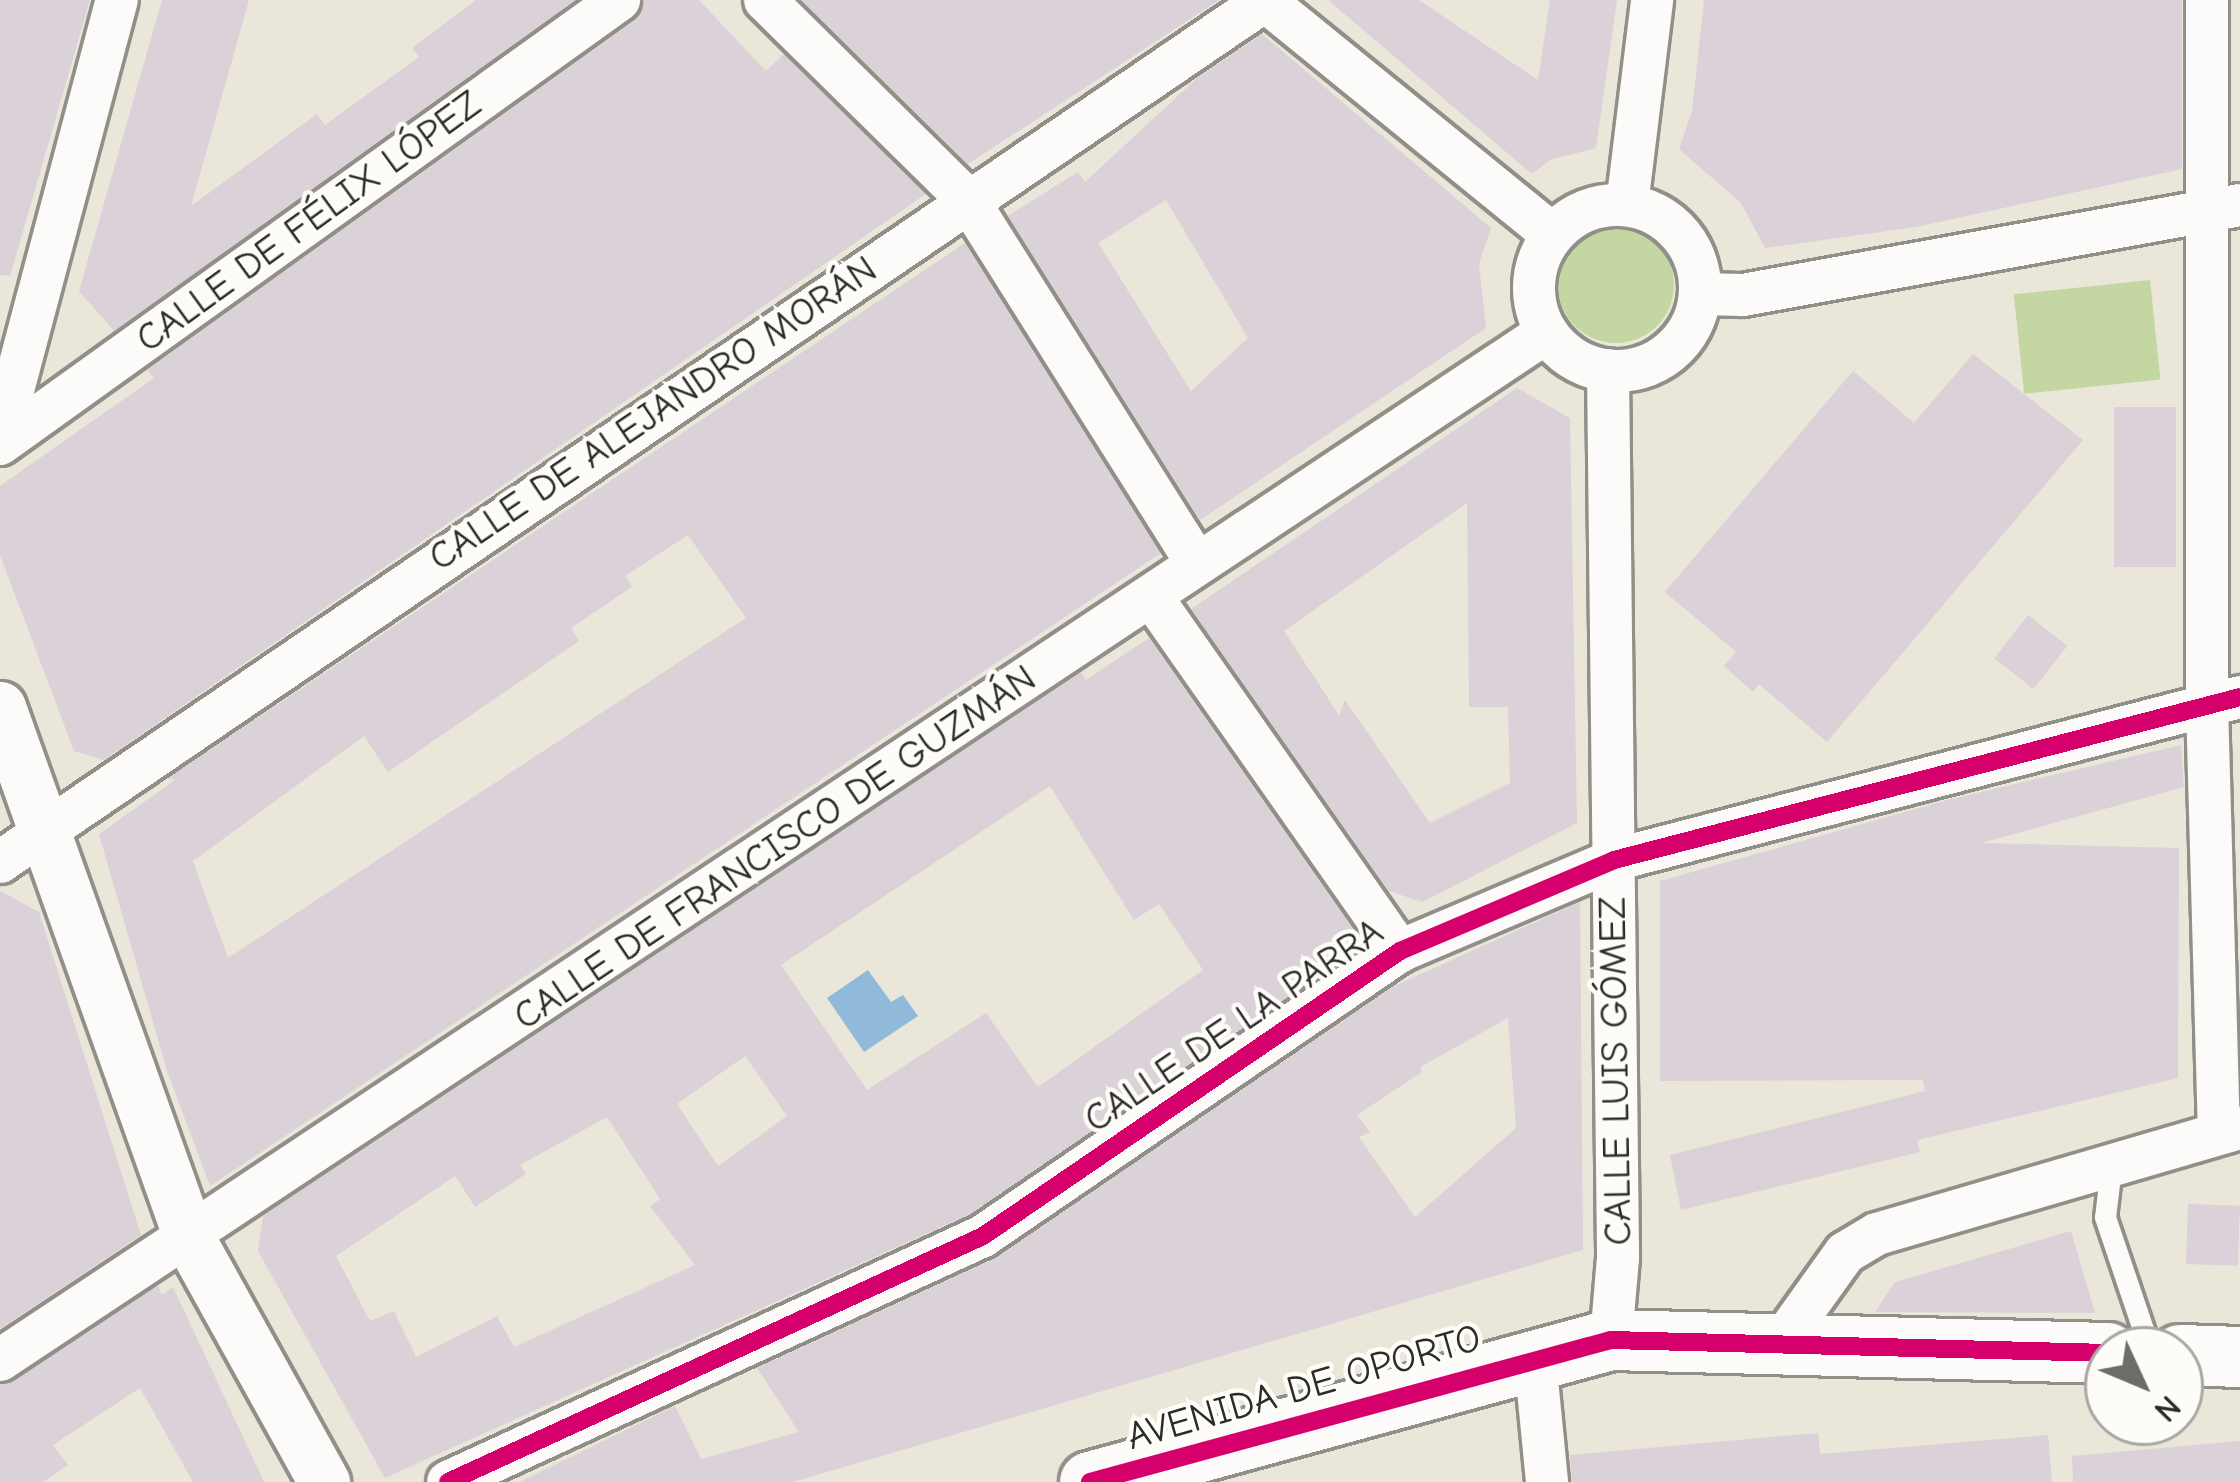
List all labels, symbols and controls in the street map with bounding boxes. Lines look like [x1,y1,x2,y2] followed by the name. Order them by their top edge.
[127,81,491,363] street label: CALLE DE FÉLIX LÓPEZ
[420,246,886,582] street label: CALLE DE ALEJANDRO MORÁN
[505,655,1045,1041] street label: CALLE DE FRANCISCO DE GUZMÁN
[1590,896,1642,1246] street label: CALLE LUIS GÓMEZ
[1076,909,1392,1143] street label: CALLE DE LA PARRA
[1122,1315,1486,1461] street label: AVENIDA DE OPORTO
[2084,1326,2204,1446] north arrow
[2147,1388,2189,1430] text: N

